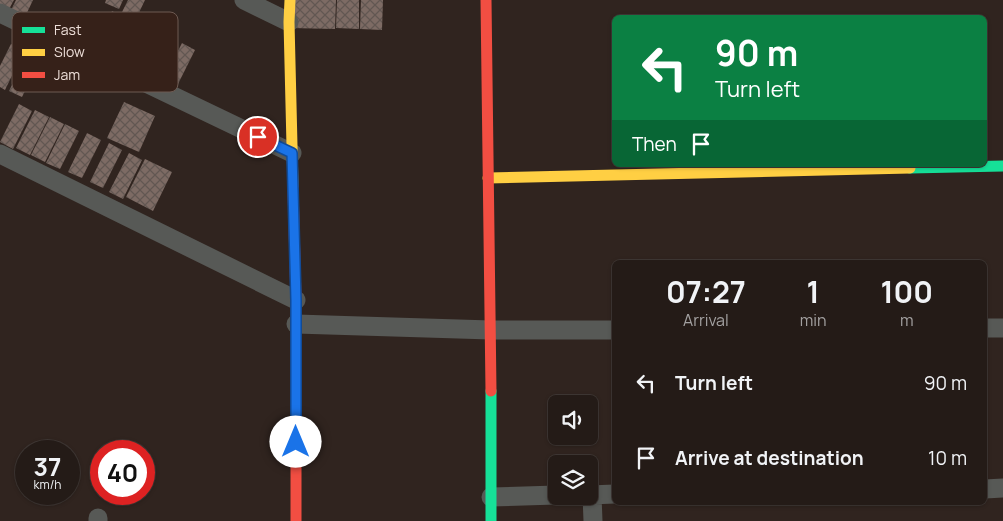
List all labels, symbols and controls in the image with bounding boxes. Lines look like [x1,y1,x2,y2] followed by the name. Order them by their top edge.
[12,12,178,92] legend
[54,20,82,39] text: Fast
[715,29,798,77] text: 90 m
[632,35,697,100] icon: left
[54,42,85,61] text: Slow
[54,65,80,84] text: Jam
[715,74,800,104] text: Turn left
[237,116,279,158] pin
[244,123,272,151] icon: arrive
[687,130,715,158] icon: arrive
[632,131,677,157] text: Then
[666,271,746,312] text: 07:27
[807,271,820,312] text: 1
[880,271,933,312] text: 100
[683,309,729,331] text: Arrival
[800,309,827,331] text: min
[900,309,914,331] text: m
[632,369,660,397] icon: left
[675,370,753,396] text: Turn left
[924,370,967,396] text: 90 m
[548,395,598,505] map controls
[548,395,598,445] button: sound
[269,415,321,467] position arrow
[90,440,155,505] speed limit sign: 40
[632,444,660,472] icon: arrive
[675,445,864,471] text: Arrive at destination
[928,445,967,471] text: 10 m
[34,449,61,484] text: 37
[548,455,598,505] button: layers
[34,476,61,493] text: km/h

